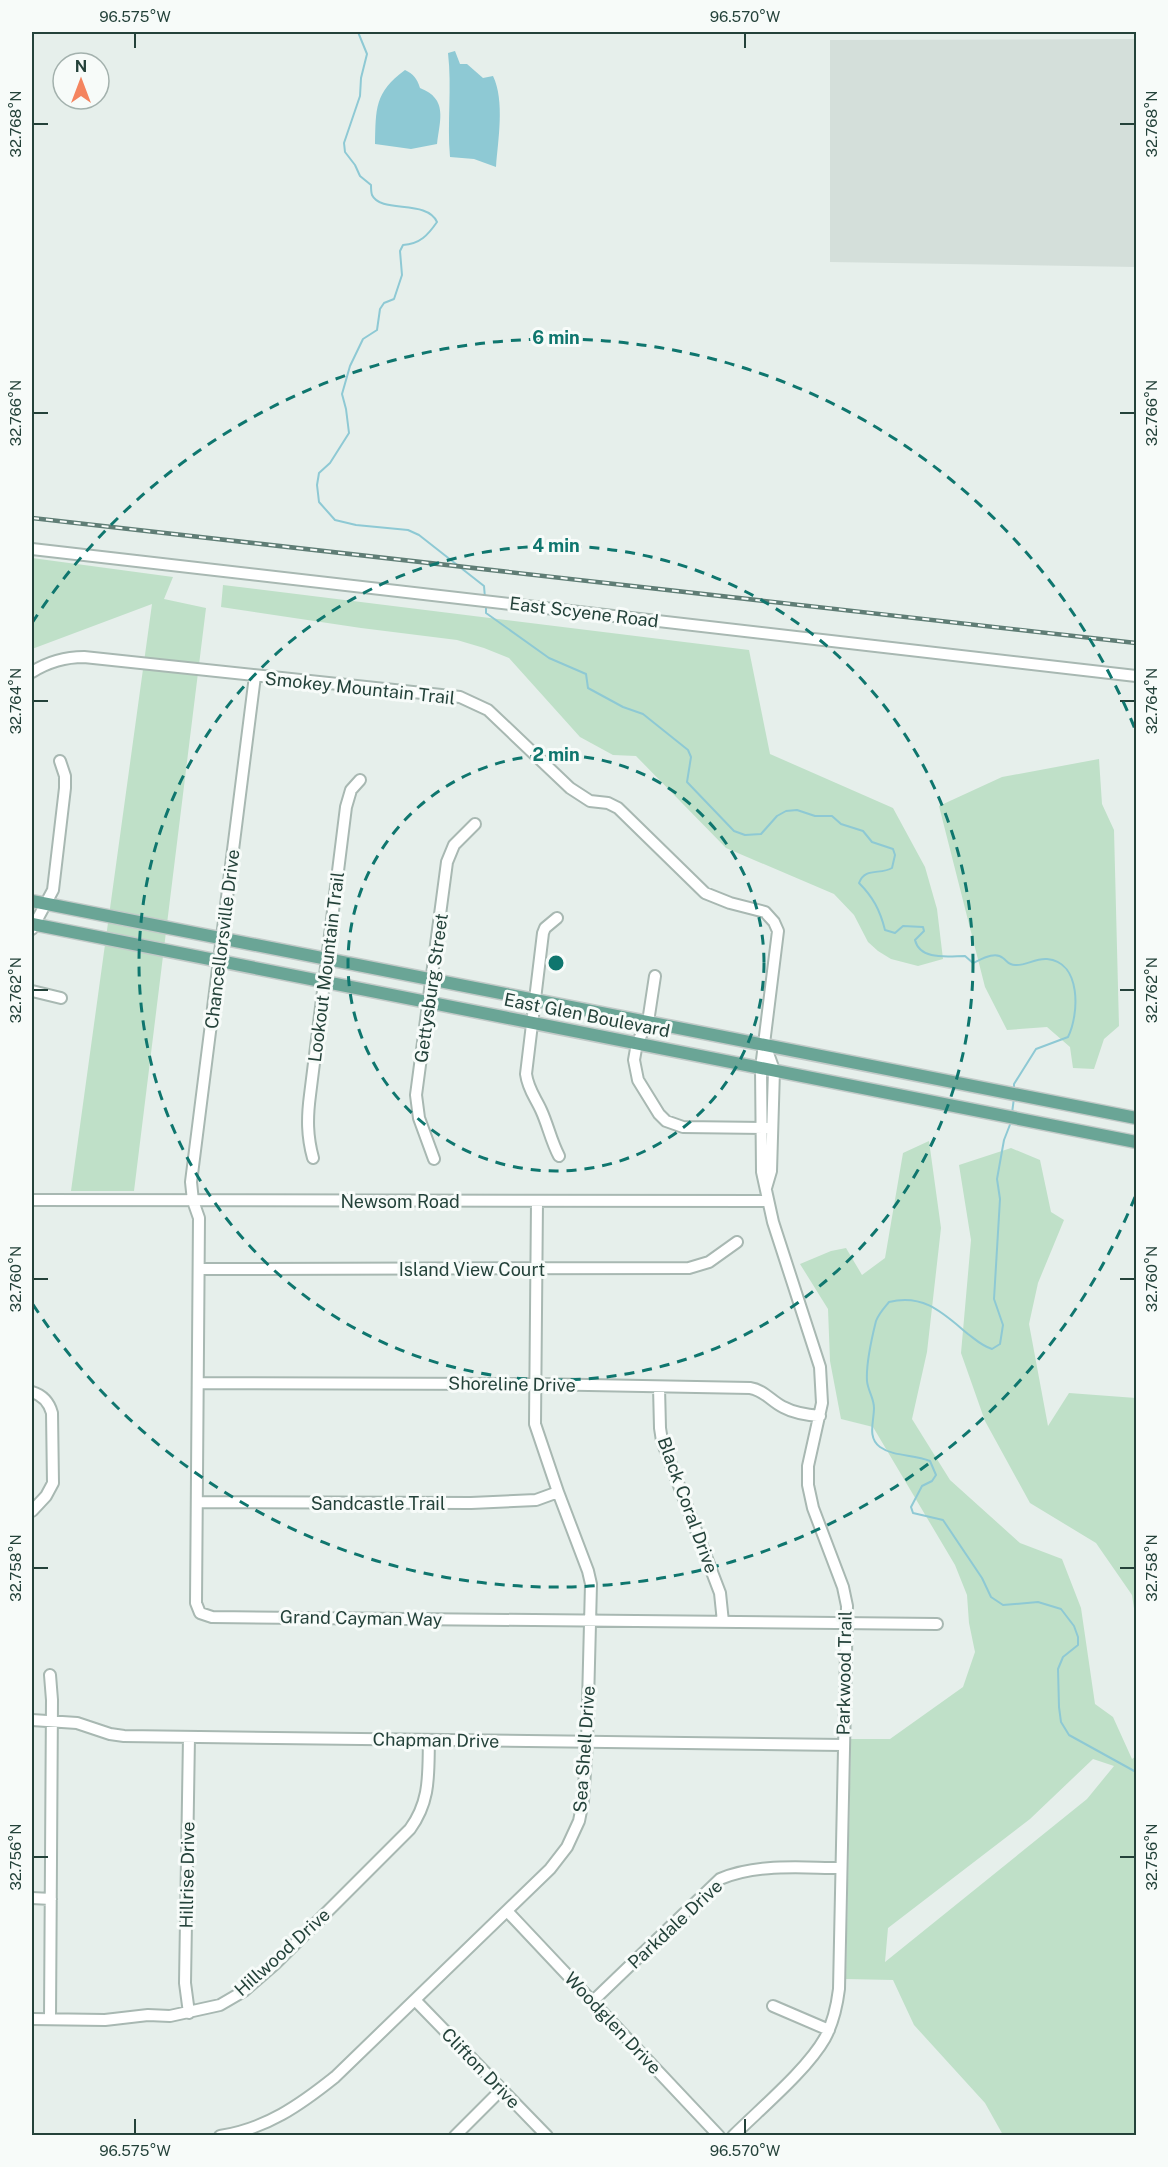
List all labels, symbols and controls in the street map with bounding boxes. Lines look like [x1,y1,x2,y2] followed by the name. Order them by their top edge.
[99,8,171,25] text: 96.575°W
[710,8,780,25] text: 96.570°W
[51,51,111,111] north arrow
[75,57,87,76] text: N
[7,91,24,157] text: 32.768°N
[1143,91,1160,157] text: 32.768°N
[532,327,580,348] text: 6 min
[7,380,24,446] text: 32.766°N
[1143,380,1160,446] text: 32.766°N
[532,535,580,556] text: 4 min
[508,592,660,632] street label: East Scyene Road
[7,668,24,734] text: 32.764°N
[264,668,456,708] street label: Smokey Mountain Trail
[1143,668,1160,734] text: 32.764°N
[532,744,580,765] text: 2 min
[201,848,243,1030] street label: Chancellorsville Drive
[304,871,348,1063] street label: Lookout Mountain Trail
[410,912,452,1064] street label: Gettysburg Street
[546,953,566,973] centre of rings
[7,957,24,1023] text: 32.762°N
[1143,957,1160,1023] text: 32.762°N
[502,989,672,1041] street label: East Glen Boulevard
[340,1191,460,1212] street label: Newsom Road
[7,1246,24,1312] text: 32.760°N
[1143,1246,1160,1312] text: 32.760°N
[399,1259,545,1280] street label: Island View Court
[448,1372,576,1396] street label: Shoreline Drive
[654,1434,722,1576] street label: Black Coral Drive
[311,1493,445,1514] street label: Sandcastle Trail
[7,1534,24,1602] text: 32.758°N
[1143,1534,1160,1602] text: 32.758°N
[280,1606,443,1630] street label: Grand Cayman Way
[832,1610,856,1736] street label: Parkwood Trail
[569,1685,599,1813] street label: Sea Shell Drive
[372,1728,500,1752] street label: Chapman Drive
[176,1821,198,1929] street label: Hillrise Drive
[7,1823,24,1891] text: 32.756°N
[1143,1823,1160,1891] text: 32.756°N
[624,1875,726,1973] street label: Parkdale Drive
[230,1904,334,2000] street label: Hillwood Drive
[560,1968,666,2078] street label: Woodglen Drive
[437,2023,525,2113] street label: Clifton Drive
[99,2142,171,2159] text: 96.575°W
[710,2142,780,2159] text: 96.570°W

